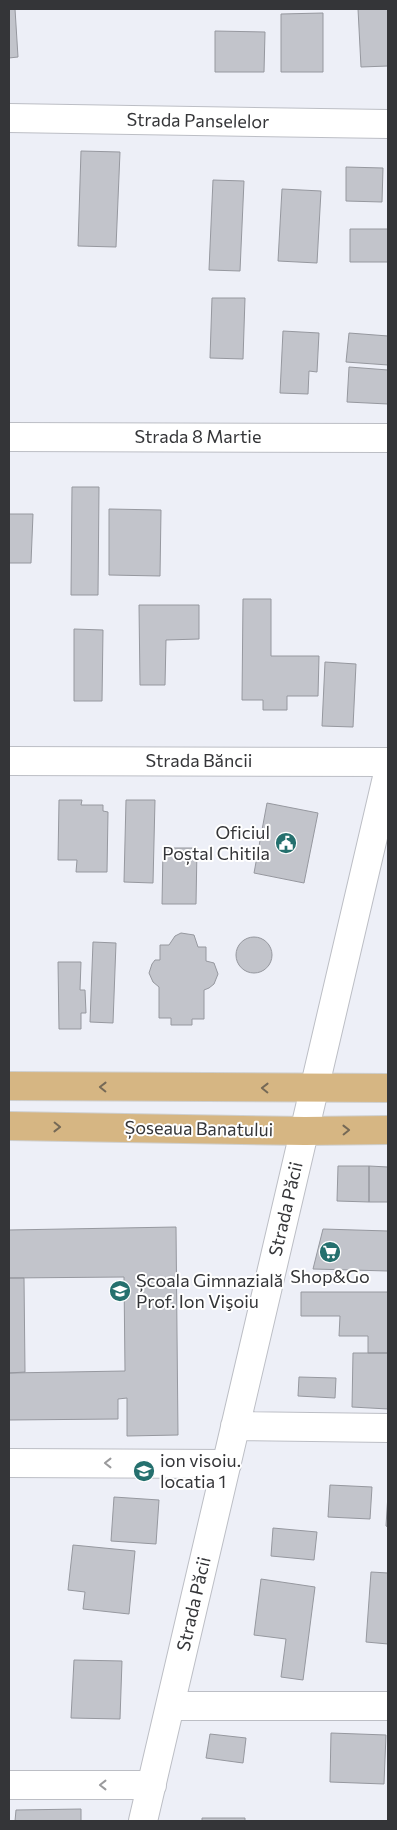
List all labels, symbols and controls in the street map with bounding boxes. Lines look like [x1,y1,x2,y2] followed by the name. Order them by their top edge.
[126,108,270,132] street label: Strada Panselelor
[135,425,261,447] street label: Strada 8 Martie
[146,749,252,771] street label: Strada Băncii
[162,821,270,865] place label: Oficiul Poștal Chitila
[274,831,298,855] public building icon: Oficiul Poștal Chitila
[98,1082,106,1092] one-way arrow
[261,1083,268,1093] one-way arrow
[125,1116,273,1141] street label: Șoseaua Banatului
[54,1122,62,1132] one-way arrow
[343,1125,351,1136] one-way arrow
[263,1159,307,1258] street label: Strada Păcii
[318,1240,342,1264] supermarket icon: Shop&Go
[290,1265,370,1287] place label: Shop&Go
[136,1269,283,1312] place label: Școala Gimnazială Prof. Ion Vişoiu
[108,1279,132,1303] school or university icon: Școala Gimnazială Prof. Ion Vişoiu
[160,1449,241,1492] place label: ion visoiu. locatia 1
[104,1458,112,1468] one-way arrow
[132,1459,156,1483] school or university icon: ion visoiu. locatia 1
[171,1554,215,1653] street label: Strada Păcii
[99,1780,106,1790] one-way arrow

